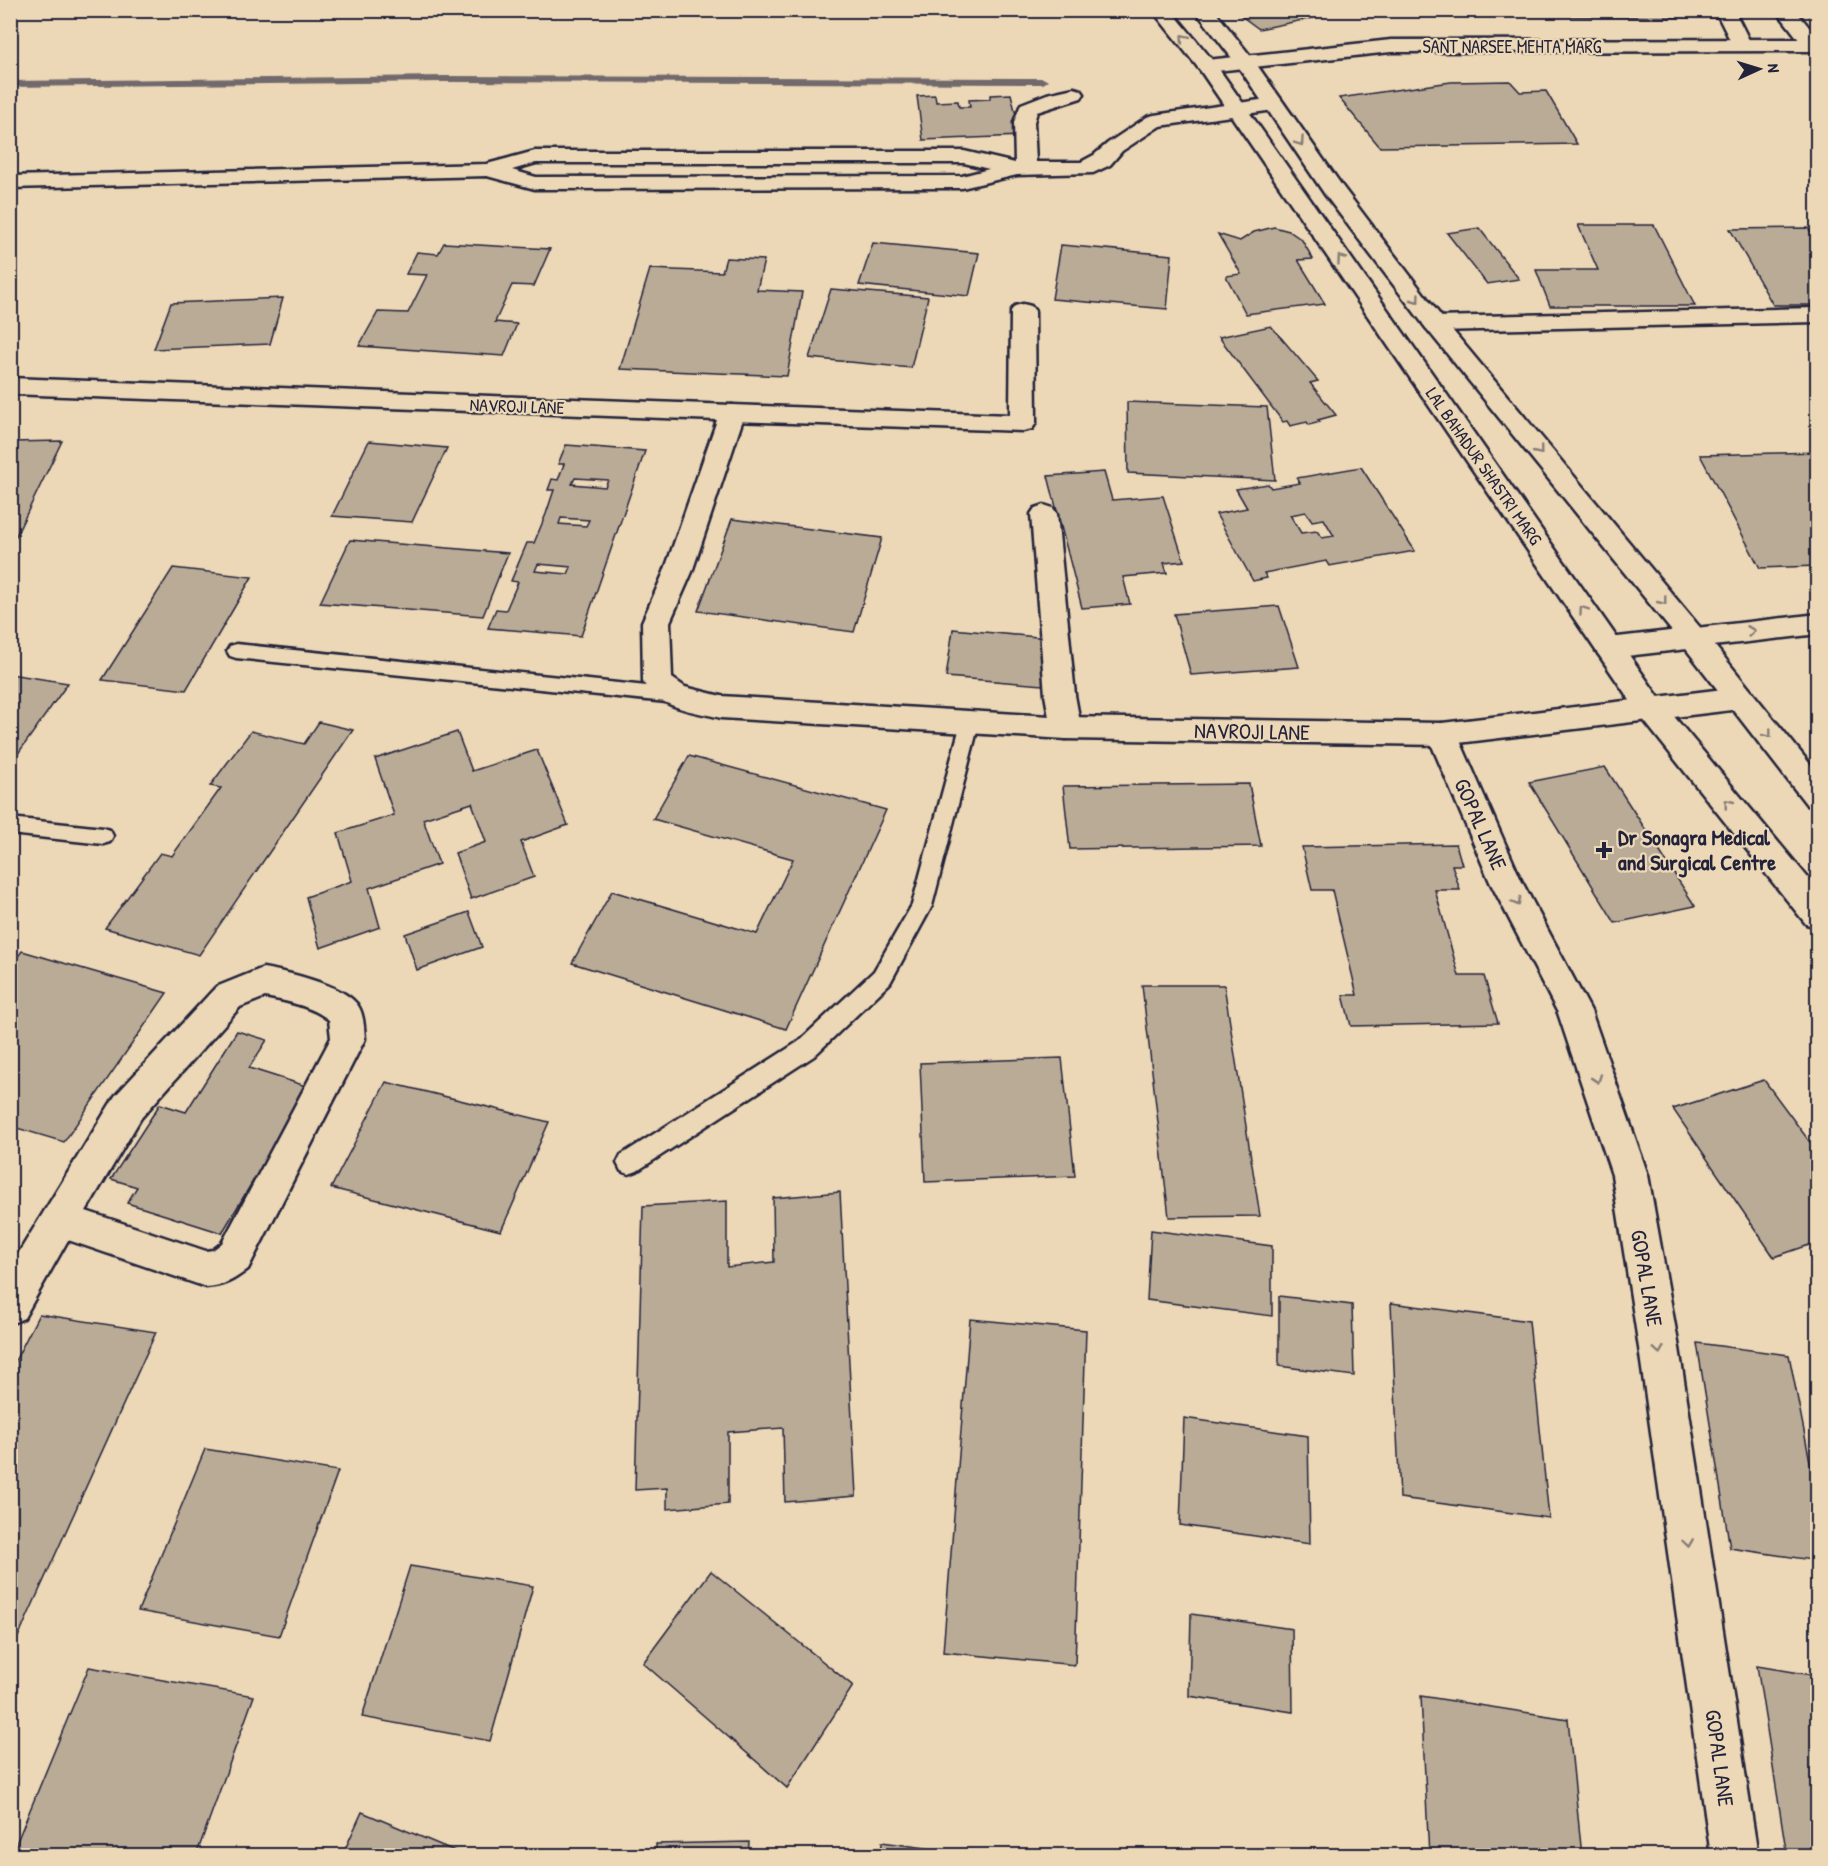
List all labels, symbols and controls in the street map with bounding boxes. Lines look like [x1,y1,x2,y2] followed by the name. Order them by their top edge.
[1180,34,1191,45] one-way arrow
[1423,34,1602,59] street label: SANT NARSEE MEHTA MARG
[1729,39,1789,99] north arrow
[1763,63,1785,73] text: N
[1293,135,1304,146] one-way arrow
[1337,255,1348,266] one-way arrow
[1409,293,1420,304] one-way arrow
[1420,382,1548,550] street label: LAL BAHADUR SHASTRI MARG
[469,392,565,420] street label: NAVROJI LANE
[1531,444,1542,455] one-way arrow
[1655,594,1666,605] one-way arrow
[1579,606,1590,617] one-way arrow
[1747,626,1756,638] one-way arrow
[1194,715,1310,747] street label: NAVROJI LANE
[1760,727,1771,738] one-way arrow
[1447,773,1515,875] street label: GOPAL LANE
[1724,799,1735,810] one-way arrow
[1618,822,1776,878] place label: Dr Sonagra Medical and Surgical Centre
[1595,841,1613,859] marker: Dr Sonagra Medical and Surgical Centre
[1510,896,1521,906] one-way arrow
[1590,1073,1602,1084] one-way arrow
[1624,1227,1670,1329] street label: GOPAL LANE
[1653,1346,1665,1355] one-way arrow
[1682,1539,1694,1548] one-way arrow
[1698,1708,1742,1809] street label: GOPAL LANE

